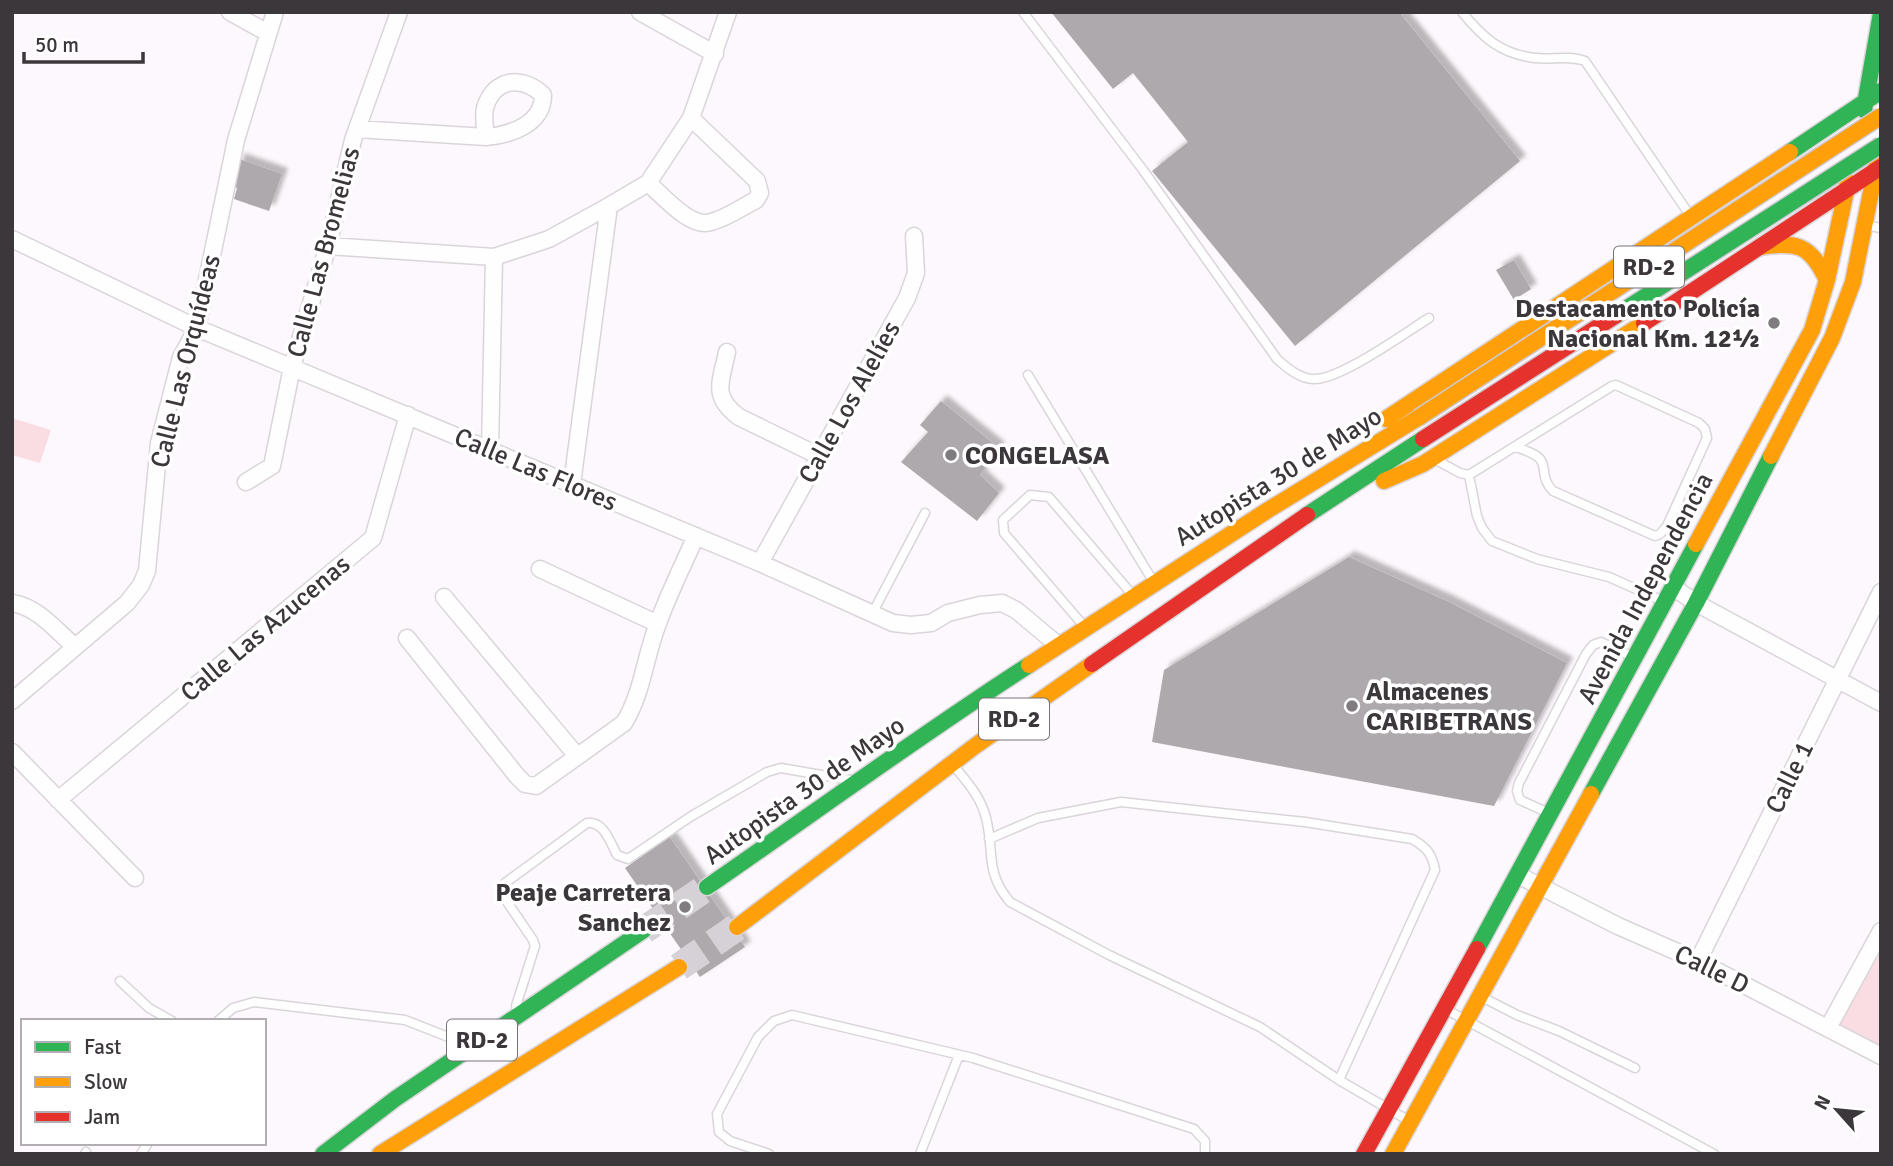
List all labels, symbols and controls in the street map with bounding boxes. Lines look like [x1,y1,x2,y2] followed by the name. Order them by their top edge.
[24,21,144,65] scale bar
[35,32,79,58] text: 50 m
[280,144,367,361] street label: Calle Las Bromelias
[1614,246,1684,288] road number: RD-2
[144,251,228,471] street label: Calle Las Orquídeas
[1515,293,1760,355] place label: Destacamento Policía Nacional Km. 12½
[1766,315,1782,331] marker: Destacamento Policía Nacional Km. 12½
[792,316,908,489] street label: Calle Los Alelíes
[1169,400,1388,553] street label: Autopista 30 de Mayo
[449,421,622,519] street label: Calle Las Flores
[965,440,1110,472] place label: CONGELASA
[943,447,959,463] marker: CONGELASA
[1571,467,1720,710] street label: Avenida Independencia
[174,549,357,709] street label: Calle Las Azucenas
[1366,676,1532,738] place label: Almacenes CARIBETRANS
[979,698,1049,740] road number: RD-2
[1344,698,1360,714] marker: Almacenes CARIBETRANS
[698,709,911,872] street label: Autopista 30 de Mayo
[1759,736,1821,819] street label: Calle 1
[495,877,671,939] place label: Peaje Carretera Sanchez
[677,899,693,915] marker: Peaje Carretera Sanchez
[1669,938,1754,1002] street label: Calle D
[21,1019,266,1145] legend
[447,1020,517,1060] road number: RD-2
[84,1034,121,1060] text: Fast
[84,1069,128,1095] text: Slow
[1802,1075,1872,1145] north arrow
[1809,1091,1836,1114] text: N
[84,1104,120,1130] text: Jam

